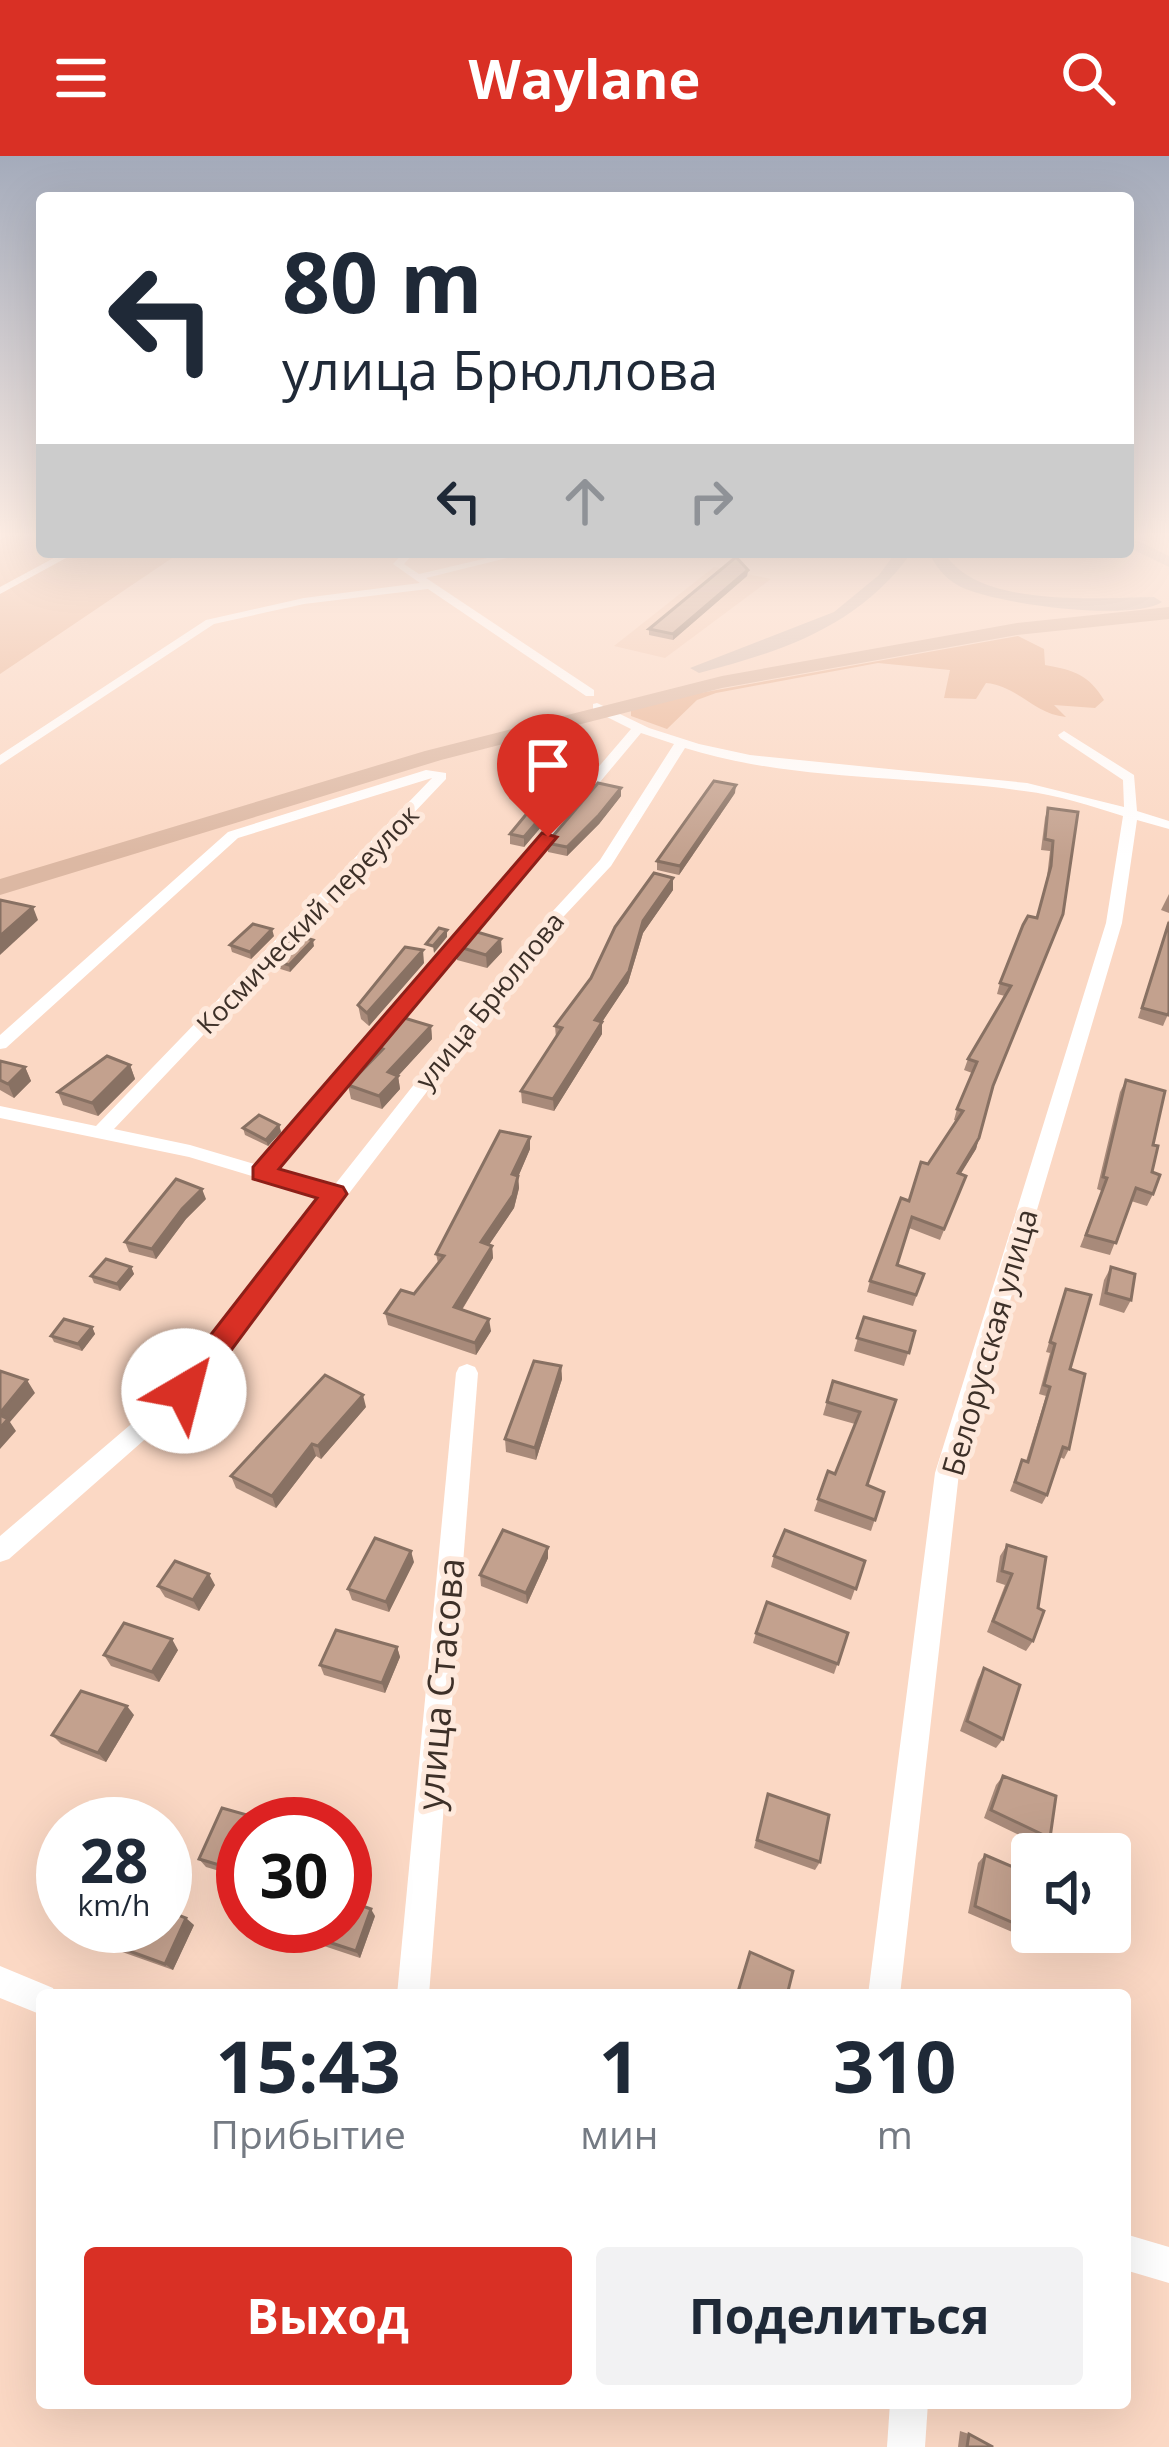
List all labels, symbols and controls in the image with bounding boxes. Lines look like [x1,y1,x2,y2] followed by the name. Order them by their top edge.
[468,41,701,115] text: Waylane
[48,45,114,111] icon: menu
[1055,45,1121,111] icon: search
[282,223,482,338] text: 80 m
[84,240,240,396] icon: left
[282,332,718,406] text: улица Брюллова
[426,468,492,534] icon: left
[552,468,618,534] icon: ahead
[678,468,744,534] icon: right
[497,714,599,837] pin
[515,732,581,798] icon: arrive
[188,796,426,1042] street label: Космический переулок
[406,904,572,1096] street label: улица Брюллова
[931,1204,1047,1480] street label: Белорусская улица
[121,1328,247,1454] position arrow
[405,1556,475,1812] street label: улица Стасова
[216,1797,372,1953] speed limit sign: 30
[80,1819,148,1901] text: 28
[1011,1833,1131,1953] map controls
[1011,1833,1131,1953] button: sound
[78,1884,150,1925] text: km/h
[216,2016,401,2114] text: 15:43
[599,2016,640,2114] text: 1
[833,2016,956,2114] text: 310
[211,2107,406,2160] text: Прибытие
[580,2107,658,2160] text: мин
[877,2107,913,2160] text: m
[84,2247,572,2385] button: Выход
[596,2247,1083,2385] button: Поделиться

